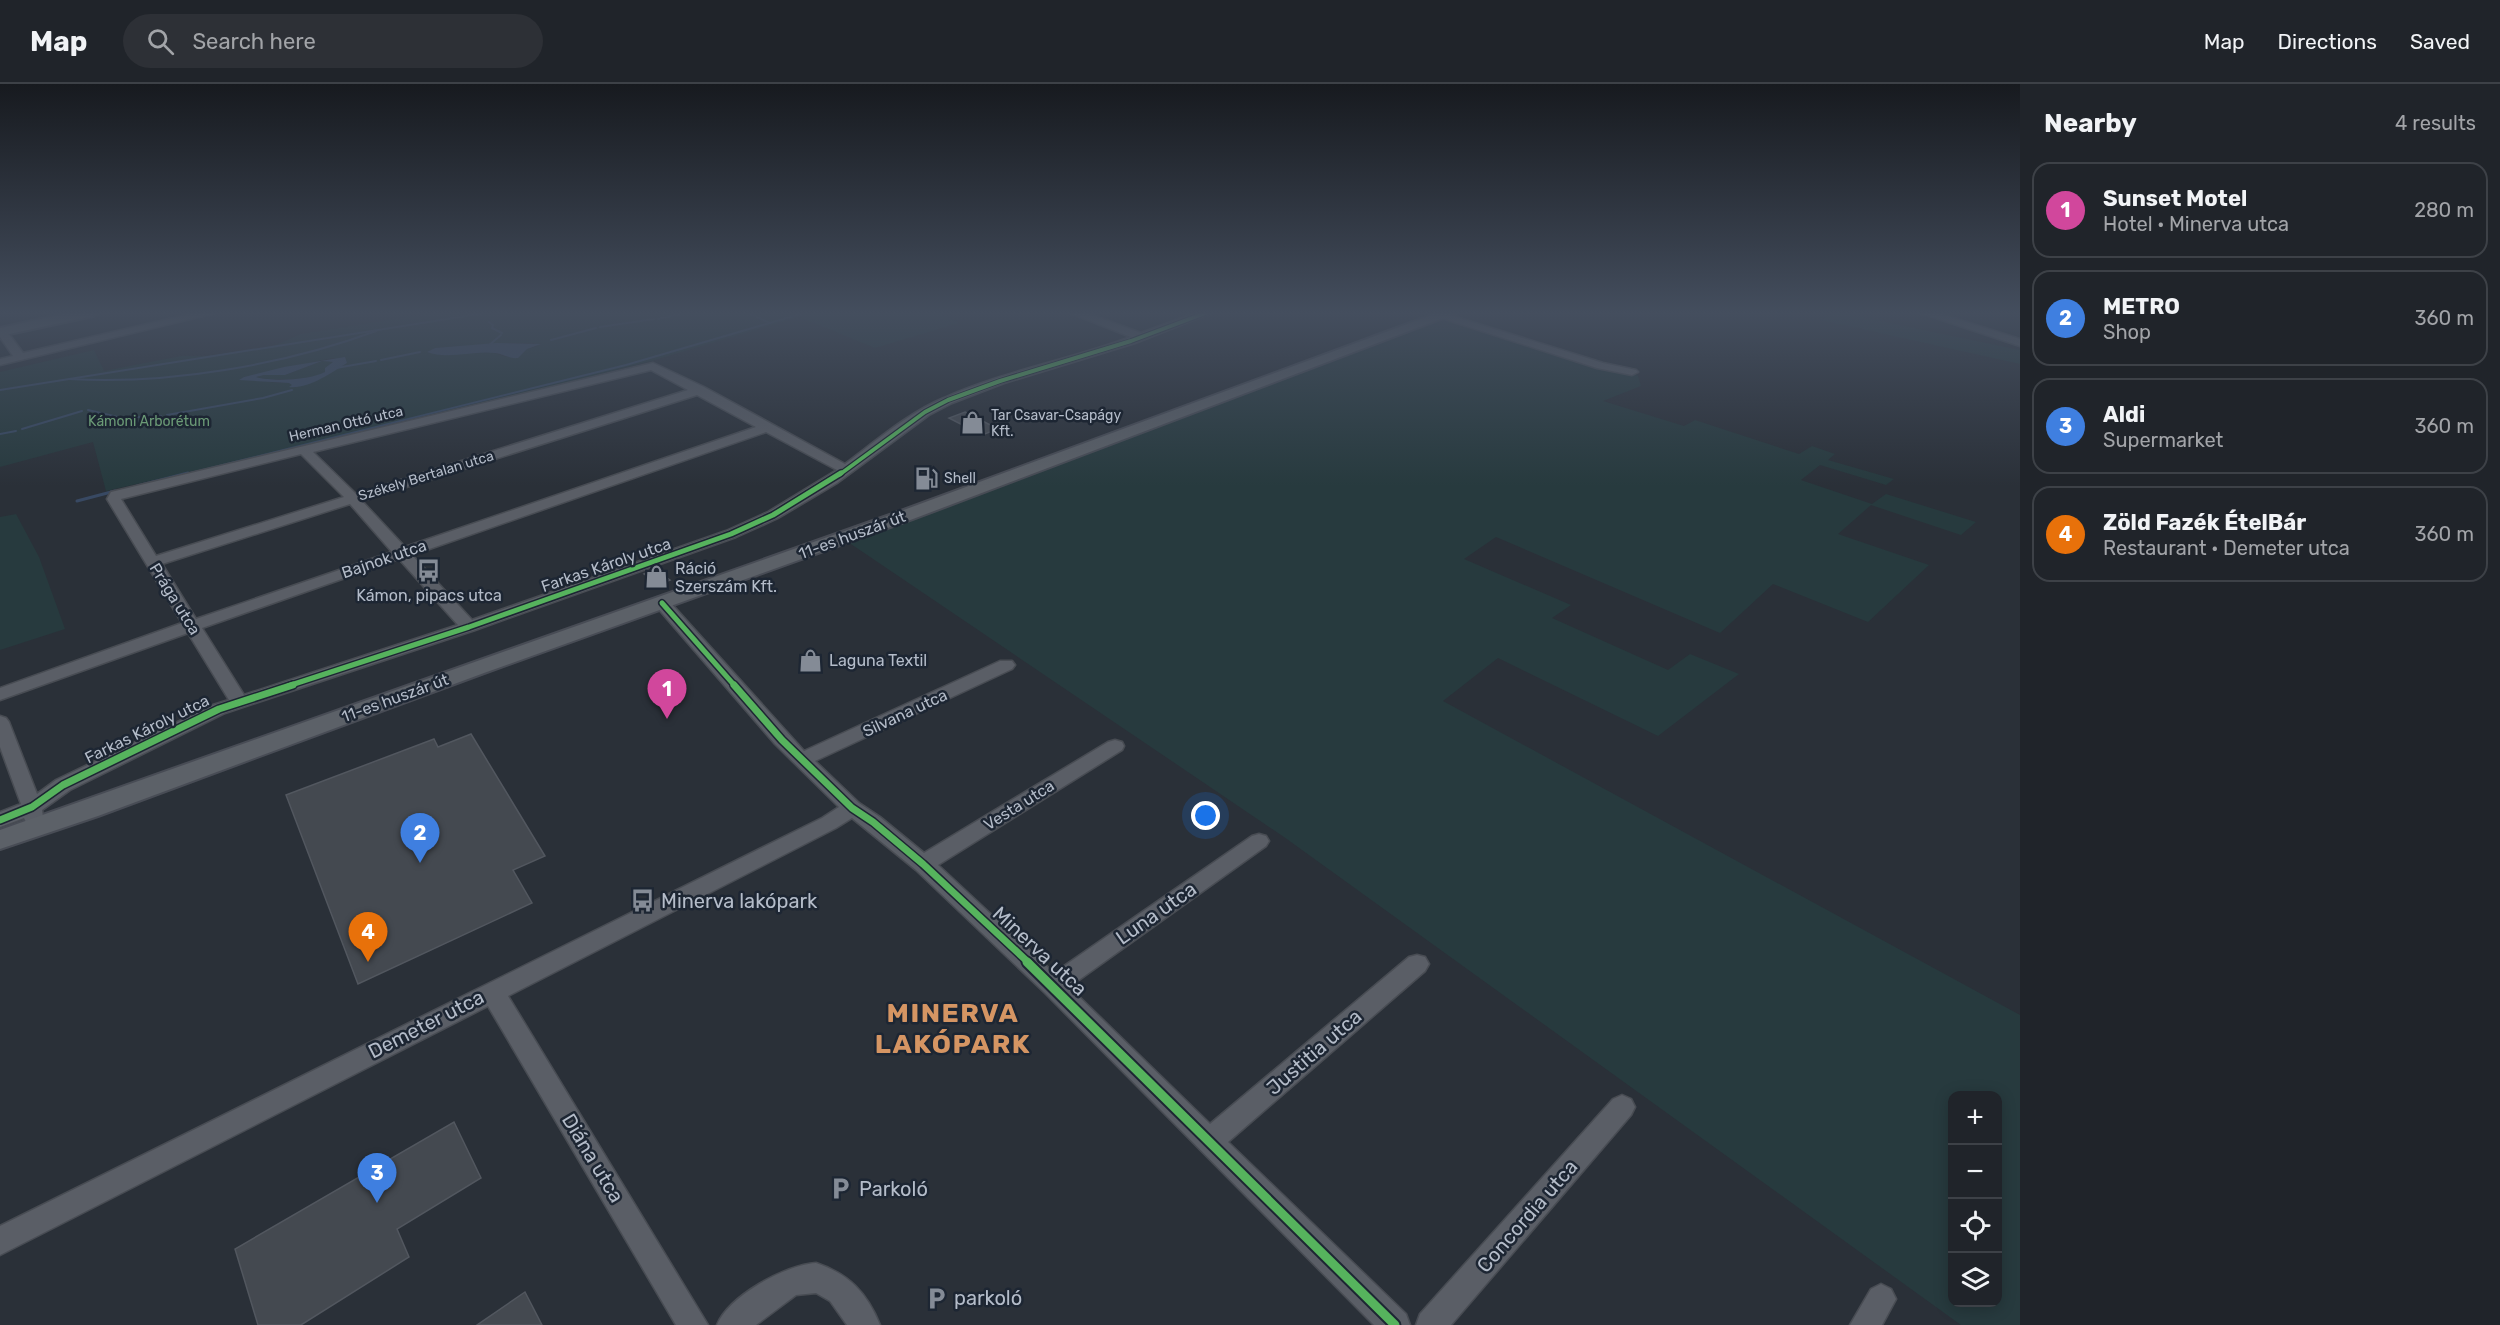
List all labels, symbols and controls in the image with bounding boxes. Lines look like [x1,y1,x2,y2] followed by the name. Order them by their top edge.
[123,14,543,68] search box
[30,25,87,58] text: Map
[144,25,177,58] icon: search
[192,28,316,55] text: Search here
[2204,29,2245,54] text: Map
[2278,29,2377,54] text: Directions
[2410,29,2470,54] text: Saved
[2044,108,2137,139] text: Nearby
[2395,111,2476,135] text: 4 results
[2103,185,2247,212] text: Sunset Motel
[2061,198,2070,222] text: 1
[2414,198,2474,222] text: 280 m
[2103,212,2289,236] text: Hotel · Minerva utca
[2103,293,2180,320] text: METRO
[2059,306,2072,330] text: 2
[2415,306,2474,330] text: 360 m
[2103,320,2151,344] text: Shop
[2103,401,2145,428] text: Aldi
[287,403,405,445] street label: Herman Ottó utca
[991,407,1121,440] place label: Tar Csavar-Csapágy Kft.
[960,410,986,436] shop icon: Tar Csavar-Csapágy Kft.
[88,413,210,430] park label: Kámoni Arborétum
[2059,414,2072,438] text: 3
[2415,414,2474,438] text: 360 m
[2103,428,2223,452] text: Supermarket
[356,447,496,505] street label: Székely Bertalan utca
[913,465,939,491] fuel station icon: Shell
[944,470,976,487] place label: Shell
[796,507,908,563] street label: 11-es huszár út
[2103,509,2306,536] text: Zöld Fazék ÉtelBár
[2059,522,2072,546] text: 4
[2415,522,2474,546] text: 360 m
[539,534,673,596] street label: Farkas Károly utca
[339,536,429,582] street label: Bajnok utca
[2103,536,2350,560] text: Restaurant · Demeter utca
[416,557,442,583] bus stop icon: Kámon, pipacs utca
[675,559,777,596] place label: Ráció Szerszám Kft.
[146,560,204,638] street label: Prága utca
[644,564,670,590] shop icon: Ráció Szerszám Kft.
[356,586,502,605] place label: Kámon, pipacs utca
[798,647,824,673] shop icon: Laguna Textil
[829,651,927,670] place label: Laguna Textil
[339,670,451,726] street label: 11-es huszár út
[648,670,686,719] pin: 1
[860,685,950,741] street label: Silvana utca
[82,691,212,767] street label: Farkas Károly utca
[980,776,1058,834] street label: Vesta utca
[1191,801,1220,830] your location
[400,814,440,863] pin: 2
[1111,877,1201,949] street label: Luna utca
[630,888,656,914] bus stop icon: Minerva lakópark
[661,889,818,913] place label: Minerva lakópark
[988,901,1092,1001] street label: Minerva utca
[348,912,388,962] pin: 4
[364,985,488,1063] street label: Demeter utca
[875,997,1031,1060] district label: MINERVA LAKÓPARK
[1262,1004,1366,1100] street label: Justitia utca
[1948,1091,2002,1307] map controls
[1948,1091,2002,1145] button: +
[557,1109,629,1207] street label: Diána utca
[1948,1145,2002,1199] button: −
[358,1154,397,1203] pin: 3
[1472,1155,1582,1277] street label: Concordia utca
[828,1176,854,1202] parking icon: Parkoló
[859,1177,928,1201] place label: Parkoló
[1948,1199,2002,1253] button: locate
[1948,1253,2002,1307] button: layers
[923,1285,949,1311] parking icon: parkoló
[954,1286,1022,1310] place label: parkoló

